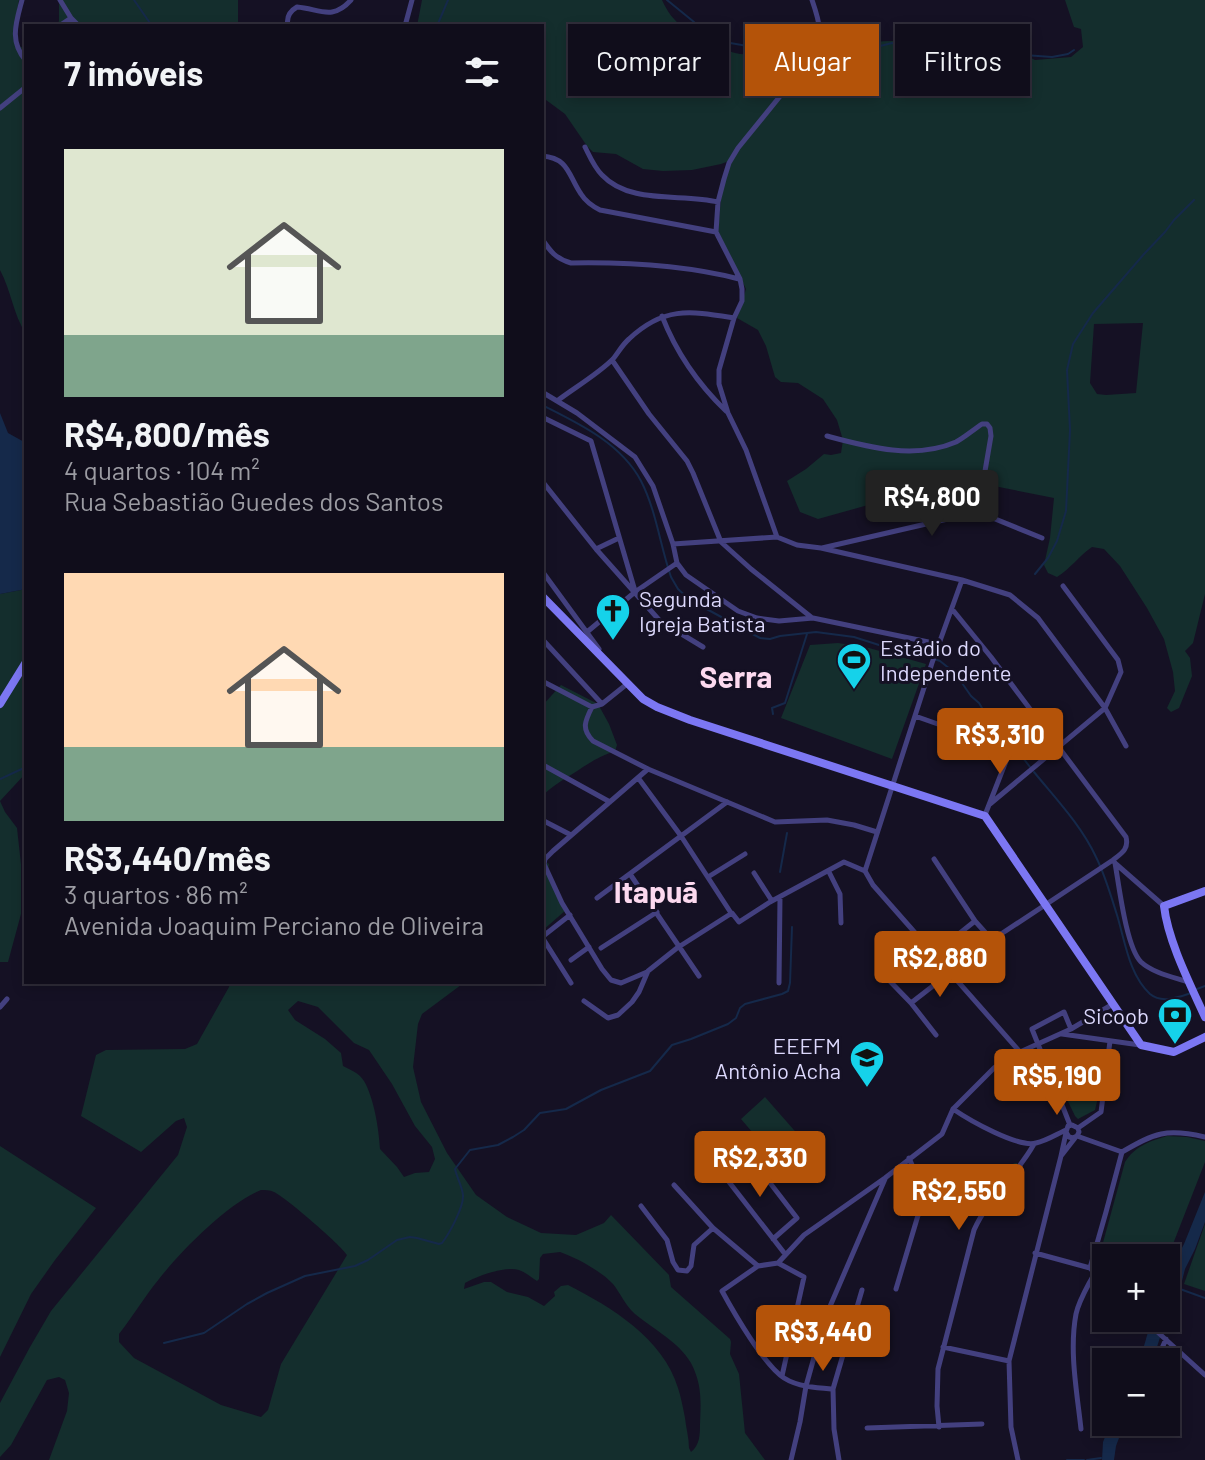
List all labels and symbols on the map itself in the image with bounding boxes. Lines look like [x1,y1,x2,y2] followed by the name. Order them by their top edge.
[858,470,1006,538] pin: R$4,800
[639,585,765,636] place label: Segunda Igreja Batista
[594,592,632,642] church icon: Segunda Igreja Batista
[880,634,1012,685] place label: Estádio do Independente
[835,641,873,691] sports icon: Estádio do Independente
[700,658,772,694] district label: Serra
[926,708,1074,776] pin: R$3,310
[614,873,698,909] district label: Itapuã
[866,931,1014,999] pin: R$2,880
[1156,996,1194,1046] bank icon: Sicoob
[1083,1002,1149,1028] place label: Sicoob
[715,1032,841,1083] place label: EEEFM Antônio Acha
[848,1039,886,1089] school or university icon: EEEFM Antônio Acha
[983,1049,1131,1117] pin: R$5,190
[686,1131,834,1199] pin: R$2,330
[885,1164,1033,1232] pin: R$2,550
[749,1305,897,1373] pin: R$3,440

